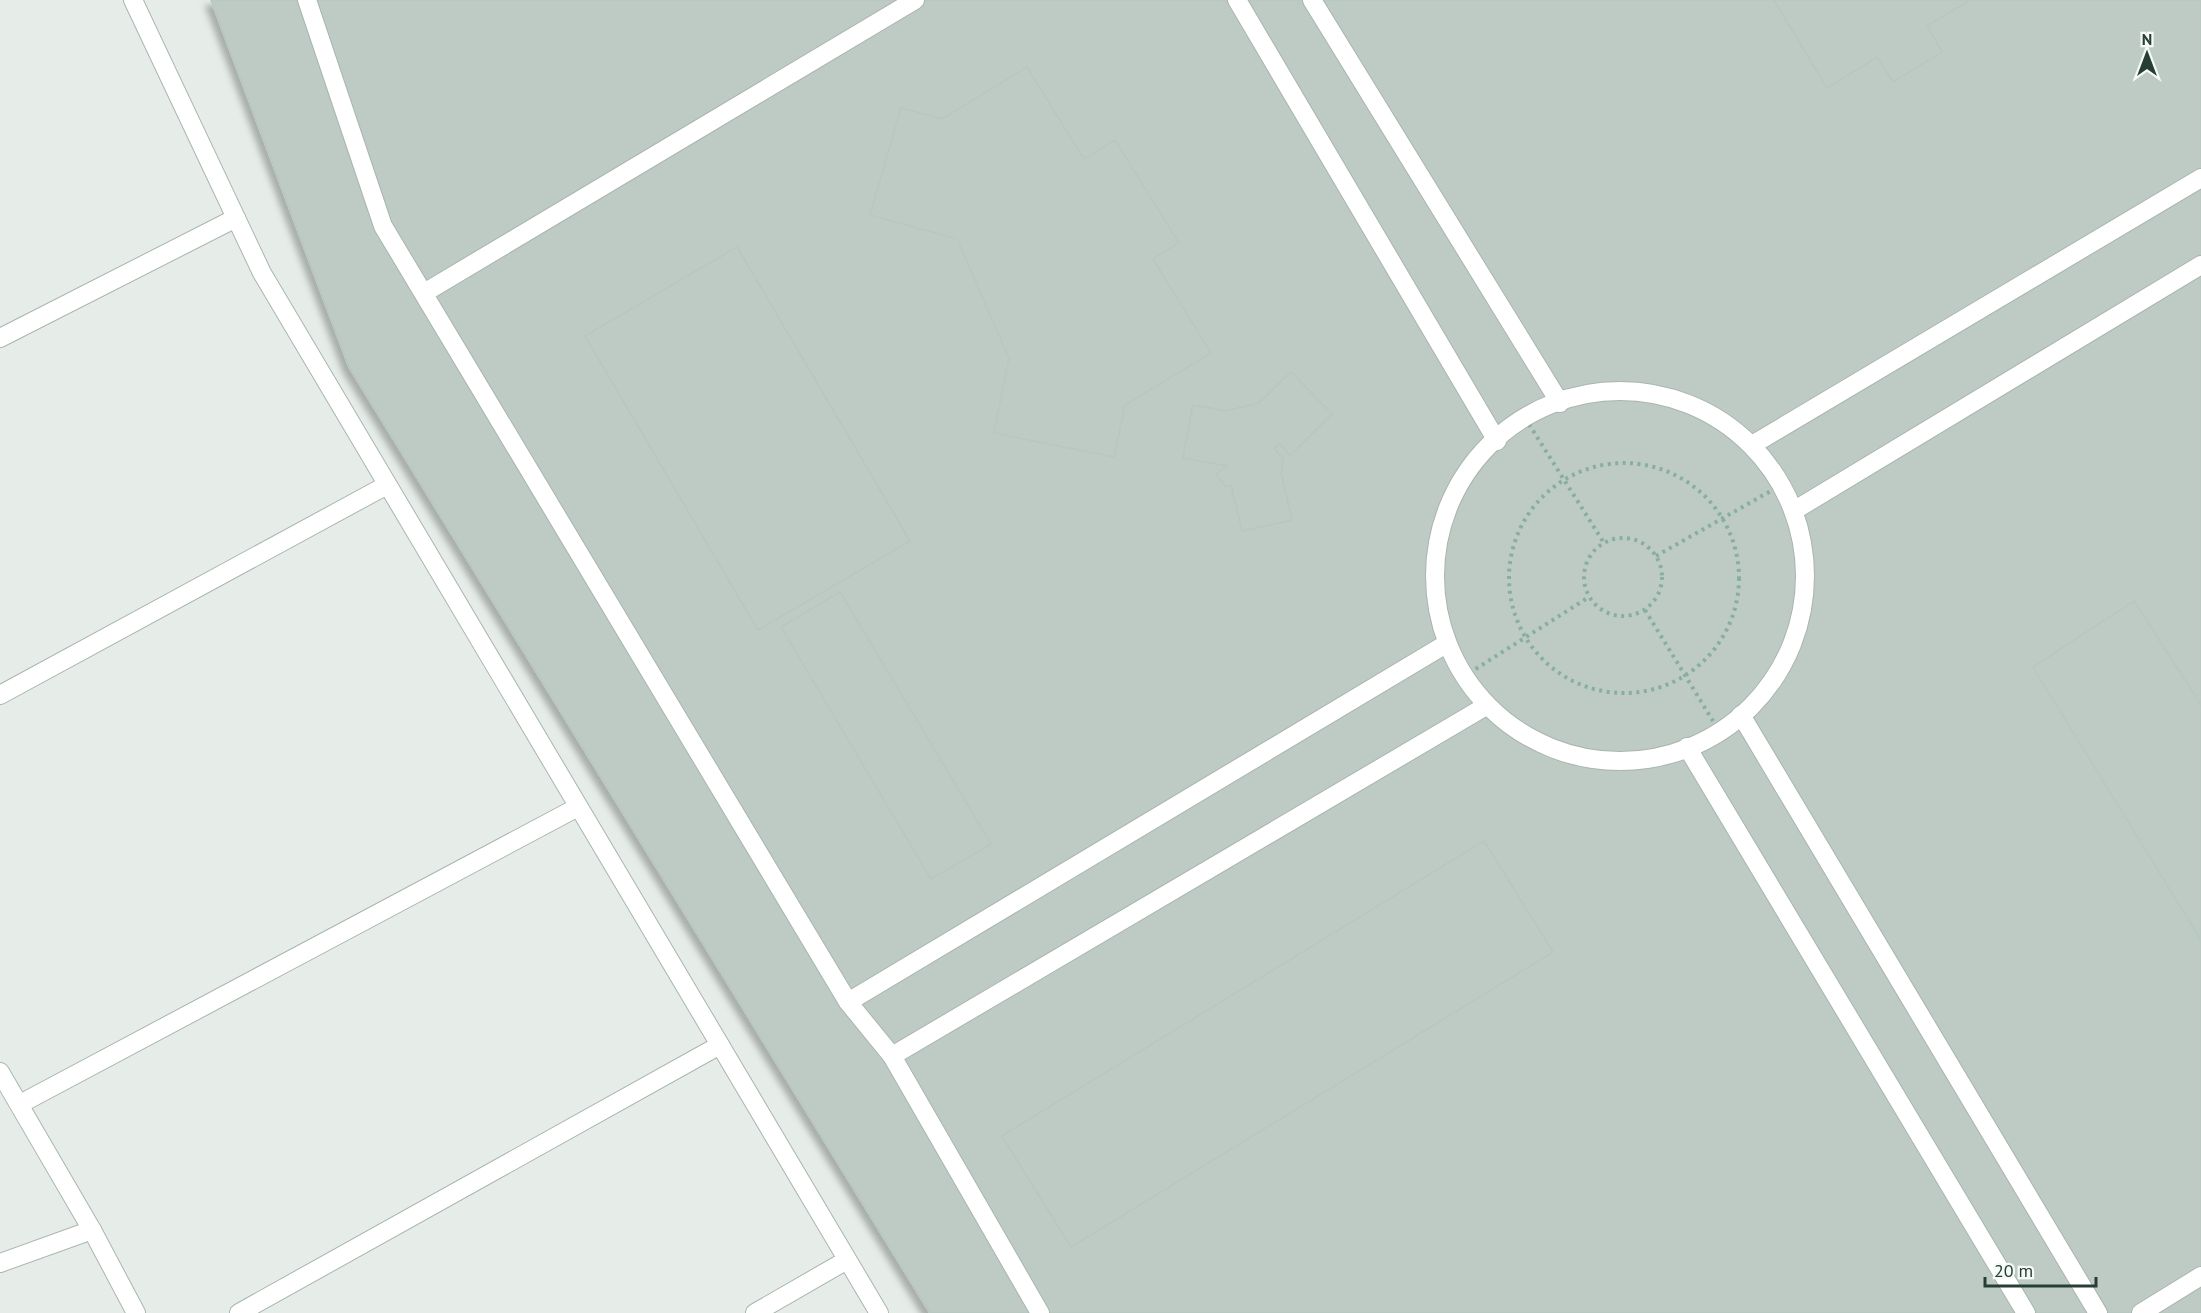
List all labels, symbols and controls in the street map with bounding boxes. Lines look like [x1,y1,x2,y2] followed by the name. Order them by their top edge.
[2117,24,2177,84] north arrow
[2142,29,2152,49] text: N
[1985,1250,2096,1288] scale bar
[1994,1259,2033,1282] text: 20 m

